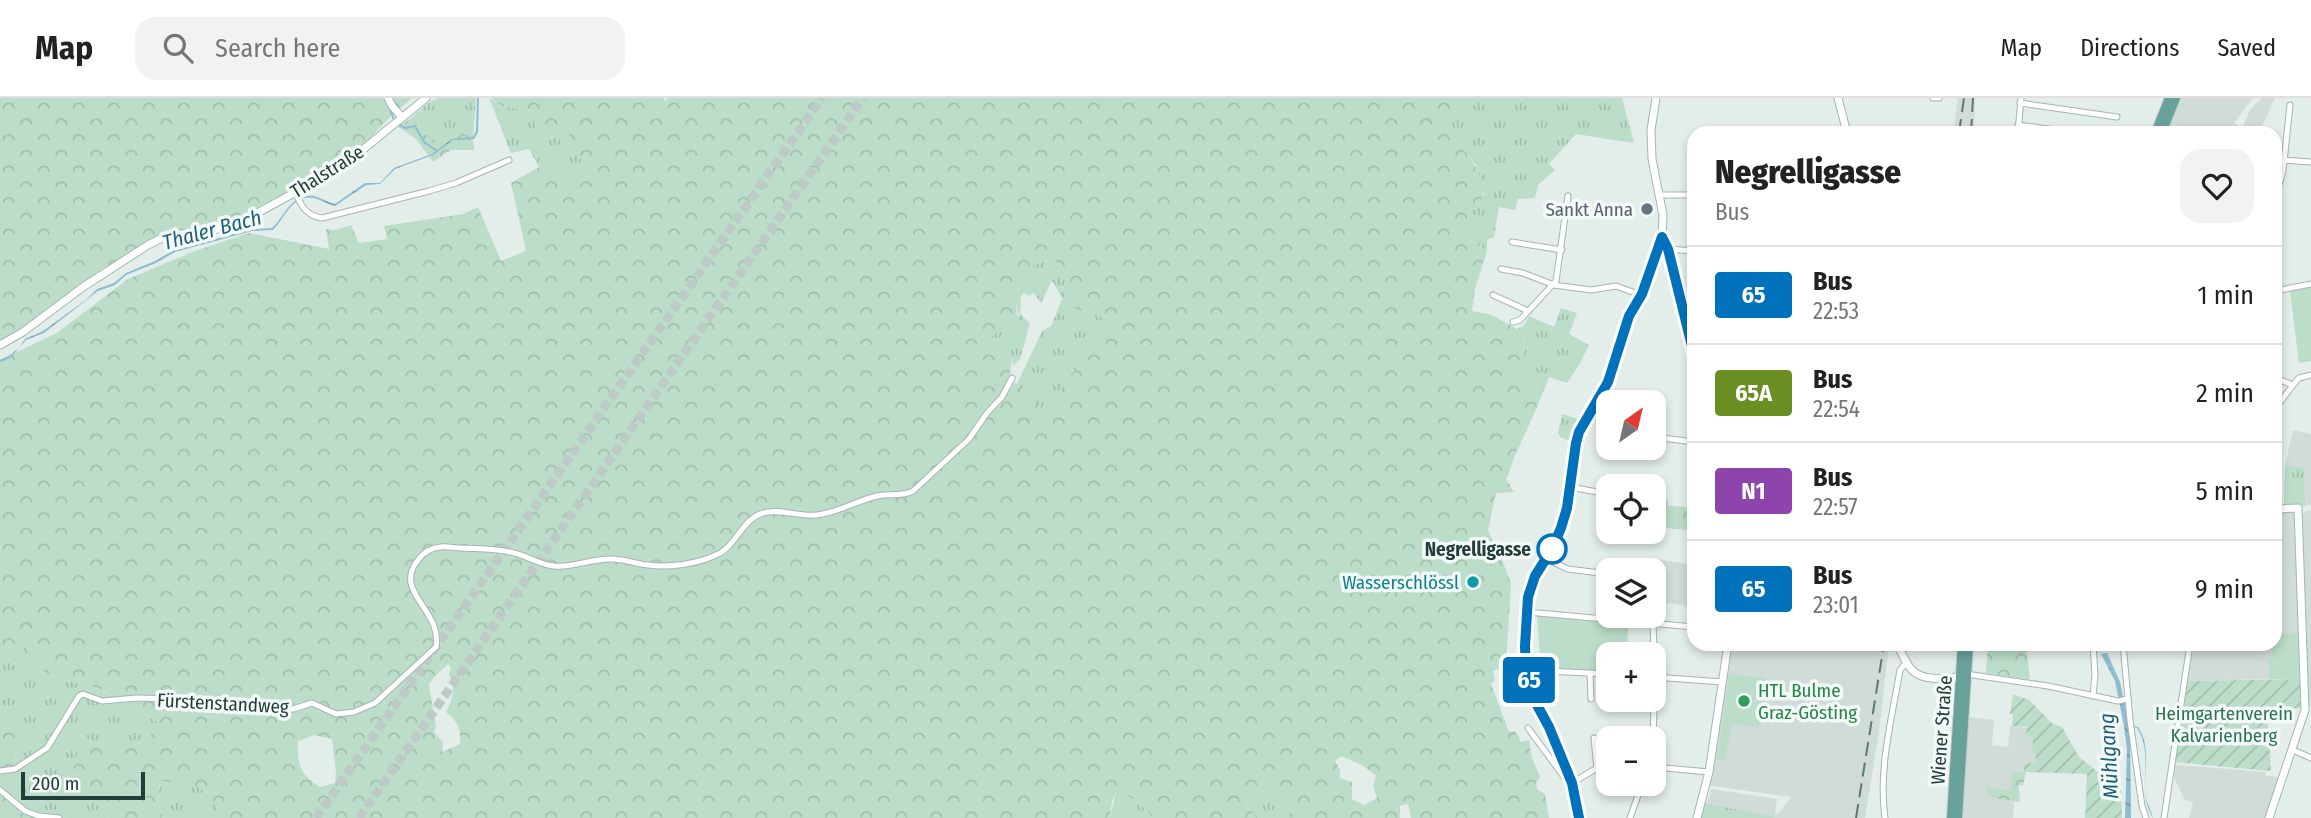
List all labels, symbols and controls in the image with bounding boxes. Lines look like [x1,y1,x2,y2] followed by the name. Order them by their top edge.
[135,17,625,80] search box
[35,28,93,68] text: Map
[159,29,197,67] icon: search
[215,33,340,64] text: Search here
[2001,34,2042,62] text: Map
[2080,34,2179,62] text: Directions
[2217,34,2276,62] text: Saved
[286,140,368,203] street label: Thalstraße
[2180,149,2254,223] button: heart
[1715,152,1901,192] text: Negrelligasse
[1545,198,1633,221] place label: Sankt Anna
[1715,198,1749,226] text: Bus
[1639,201,1655,217] marker: Sankt Anna
[160,204,264,256] water label: Thaler Bach
[1813,266,1852,297] text: Bus
[2198,280,2254,311] text: 1 min
[1741,281,1766,309] text: 65
[1813,297,1859,325] text: 22:53
[1813,364,1852,395] text: Bus
[2196,378,2254,409] text: 2 min
[1735,379,1772,407] text: 65A
[1596,390,1666,460] north arrow
[1596,390,1666,796] map controls
[1813,395,1860,423] text: 22:54
[1813,462,1852,493] text: Bus
[1596,474,1666,544] button: locate
[2196,476,2254,507] text: 5 min
[1741,477,1766,505] text: N1
[1813,493,1858,521] text: 22:57
[1537,534,1567,564] marker: Negrelligasse
[1425,538,1531,561] place label: Negrelligasse
[1596,558,1666,628] button: layers
[1813,560,1852,591] text: Bus
[1342,571,1459,594] place label: Wasserschlössl
[1465,574,1481,590] marker: Wasserschlössl
[2195,574,2254,605] text: 9 min
[1741,575,1766,603] text: 65
[1813,591,1859,619] text: 23:01
[1596,642,1666,712] button: +
[1498,657,1560,703] line badge: 65
[1517,666,1541,694] text: 65
[1926,675,1957,785] street label: Wiener Straße
[1758,679,1857,724] place label: HTL Bulme Graz-Gösting
[157,689,289,718] street label: Fürstenstandweg
[1736,693,1752,709] marker: HTL Bulme Graz-Gösting
[2155,702,2293,747] park label: Heimgartenverein Kalvarienberg
[2094,712,2124,800] water label: Mühlgang
[1596,726,1666,796] button: −
[21,769,145,801] scale bar
[32,772,79,795] text: 200 m

